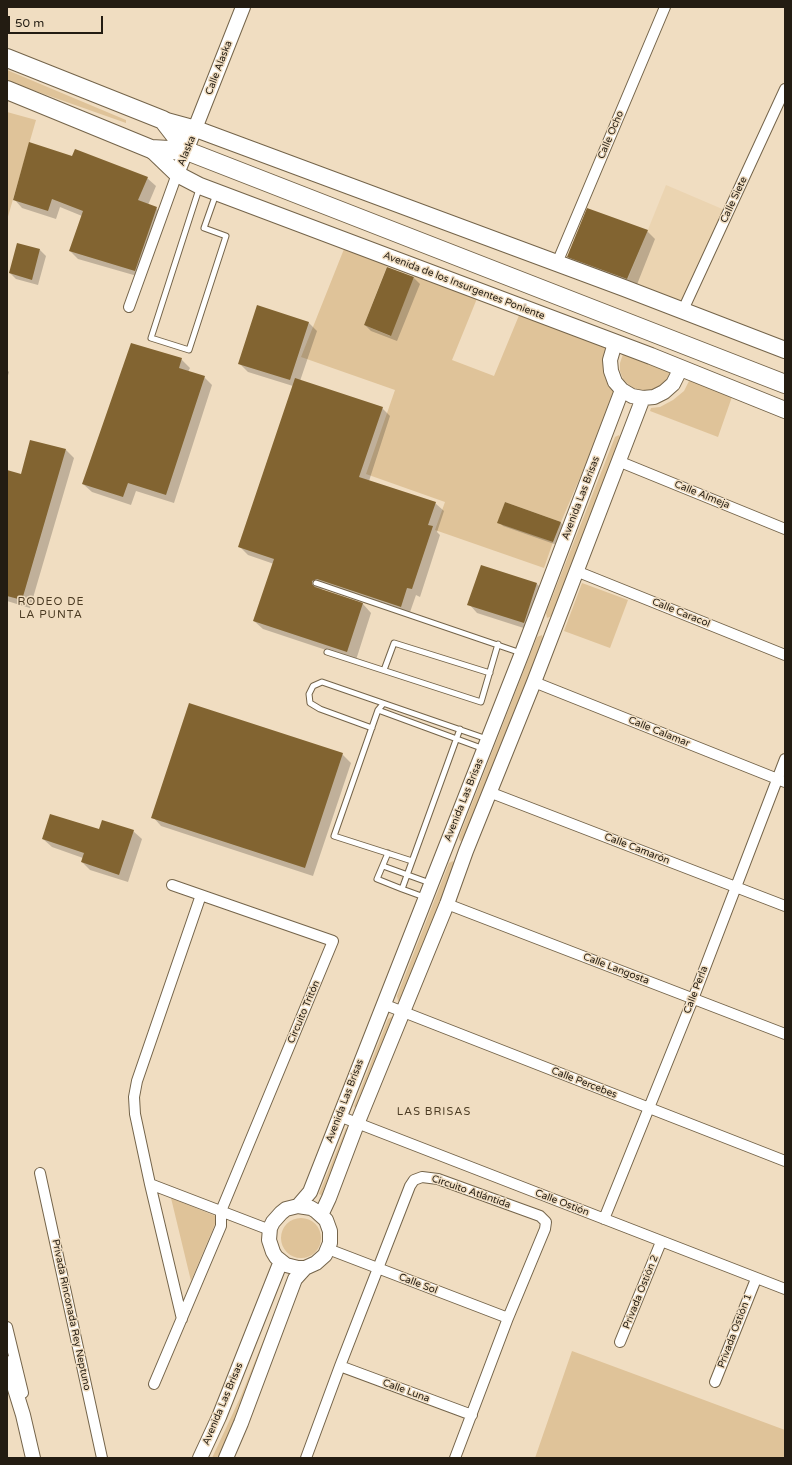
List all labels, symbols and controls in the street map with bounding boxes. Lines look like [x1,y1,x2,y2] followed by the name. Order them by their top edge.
[10,8,105,34] scale bar
[15,16,44,30] text: 50 m
[203,39,235,97] street label: Calle Alaska
[595,109,627,161] street label: Calle Ocho
[176,134,198,168] street label: Alaska
[718,175,750,225] street label: Calle Siete
[382,250,546,322] street label: Avenida de los Insurgentes Poniente
[560,455,602,541] street label: Avenida Las Brisas
[673,478,731,512] street label: Calle Almeja
[17,595,85,621] district label: RODEO DE LA PUNTA
[650,596,712,630] street label: Calle Caracol
[627,714,691,750] street label: Calle Calamar
[442,757,486,843] street label: Avenida Las Brisas
[603,831,671,867] street label: Calle Camarón
[581,951,651,987] street label: Calle Langosta
[681,965,711,1015] street label: Calle Perla
[285,979,323,1045] street label: Circuito Tritón
[324,1058,366,1144] street label: Avenida Las Brisas
[549,1065,619,1101] street label: Calle Percebes
[397,1105,471,1119] district label: LAS BRISAS
[430,1173,512,1211] street label: Circuito Atlántida
[533,1187,591,1219] street label: Calle Ostión
[49,1238,93,1392] street label: Privada Rinconada Rey Neptuno
[621,1253,661,1331] street label: Privada Ostión 2
[397,1271,439,1297] street label: Calle Sol
[715,1292,755,1370] street label: Privada Ostión 1
[200,1361,246,1447] street label: Avenida Las Brisas
[381,1377,431,1405] street label: Calle Luna

